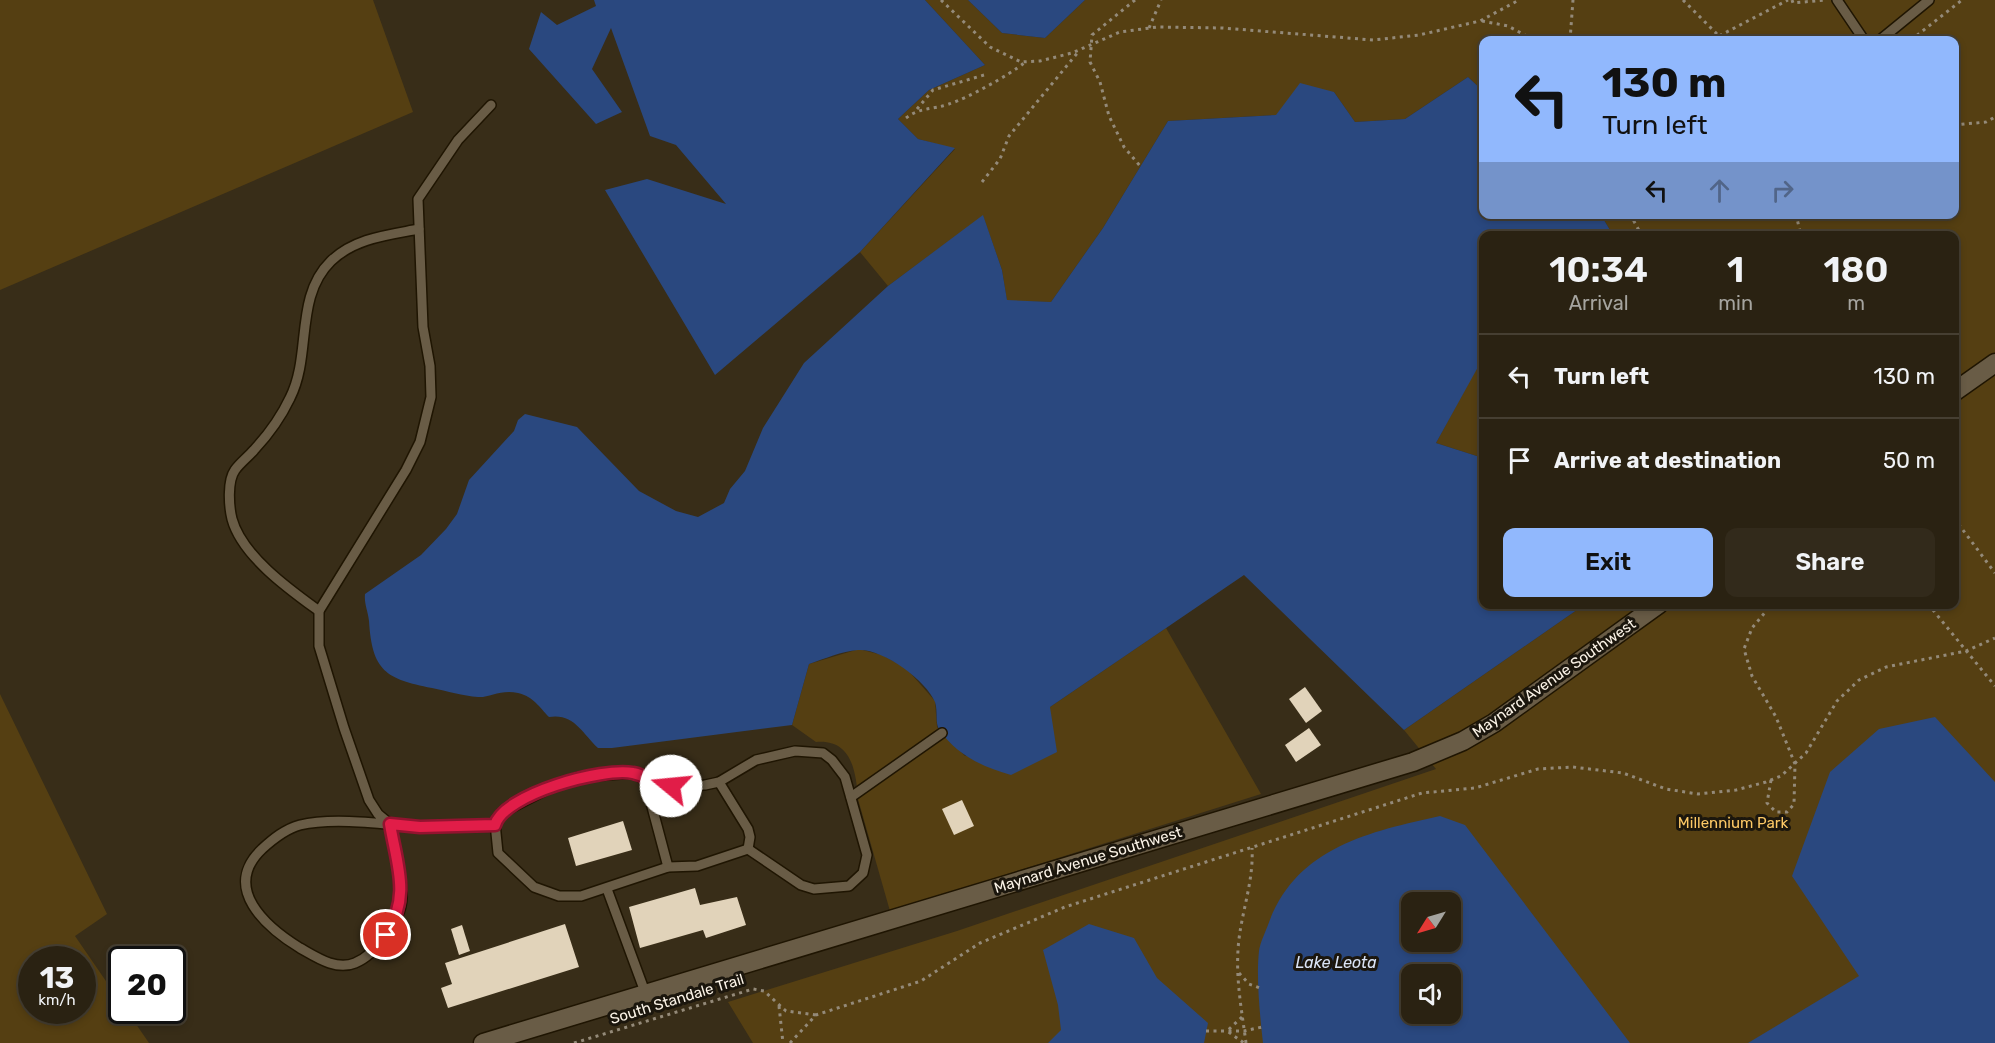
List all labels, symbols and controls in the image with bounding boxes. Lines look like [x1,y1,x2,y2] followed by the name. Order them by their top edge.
[1602,58,1727,108] text: 130 m
[1503,60,1581,138] icon: left
[1602,109,1707,141] text: Turn left
[1640,174,1673,207] icon: left
[1703,174,1736,207] icon: ahead
[1766,174,1799,207] icon: right
[1549,248,1648,291] text: 10:34
[1727,248,1744,291] text: 1
[1823,248,1889,291] text: 180
[1569,291,1629,315] text: Arrival
[1718,291,1753,315] text: min
[1847,291,1865,315] text: m
[1503,360,1536,393] icon: left
[1554,363,1649,390] text: Turn left
[1873,363,1935,390] text: 130 m
[1503,444,1536,477] icon: arrive
[1554,447,1781,474] text: Arrive at destination
[1883,447,1935,474] text: 50 m
[1503,528,1713,597] button: Exit
[1725,528,1935,597] button: Share
[1469,615,1639,741] street label: Maynard Avenue Southwest
[639,754,703,818] position arrow
[1678,814,1788,832] park label: Millennium Park
[992,823,1184,897] street label: Maynard Avenue Southwest
[1401,892,1461,952] north arrow
[1401,892,1461,1024] map controls
[360,909,411,960] pin
[369,918,402,951] icon: arrive
[108,946,186,1024] speed limit sign: 20
[1295,953,1377,972] water label: Lake Leota
[40,960,74,996] text: 13
[1401,964,1461,1024] button: sound
[608,970,746,1028] street label: South Standale Trail
[38,991,76,1009] text: km/h

